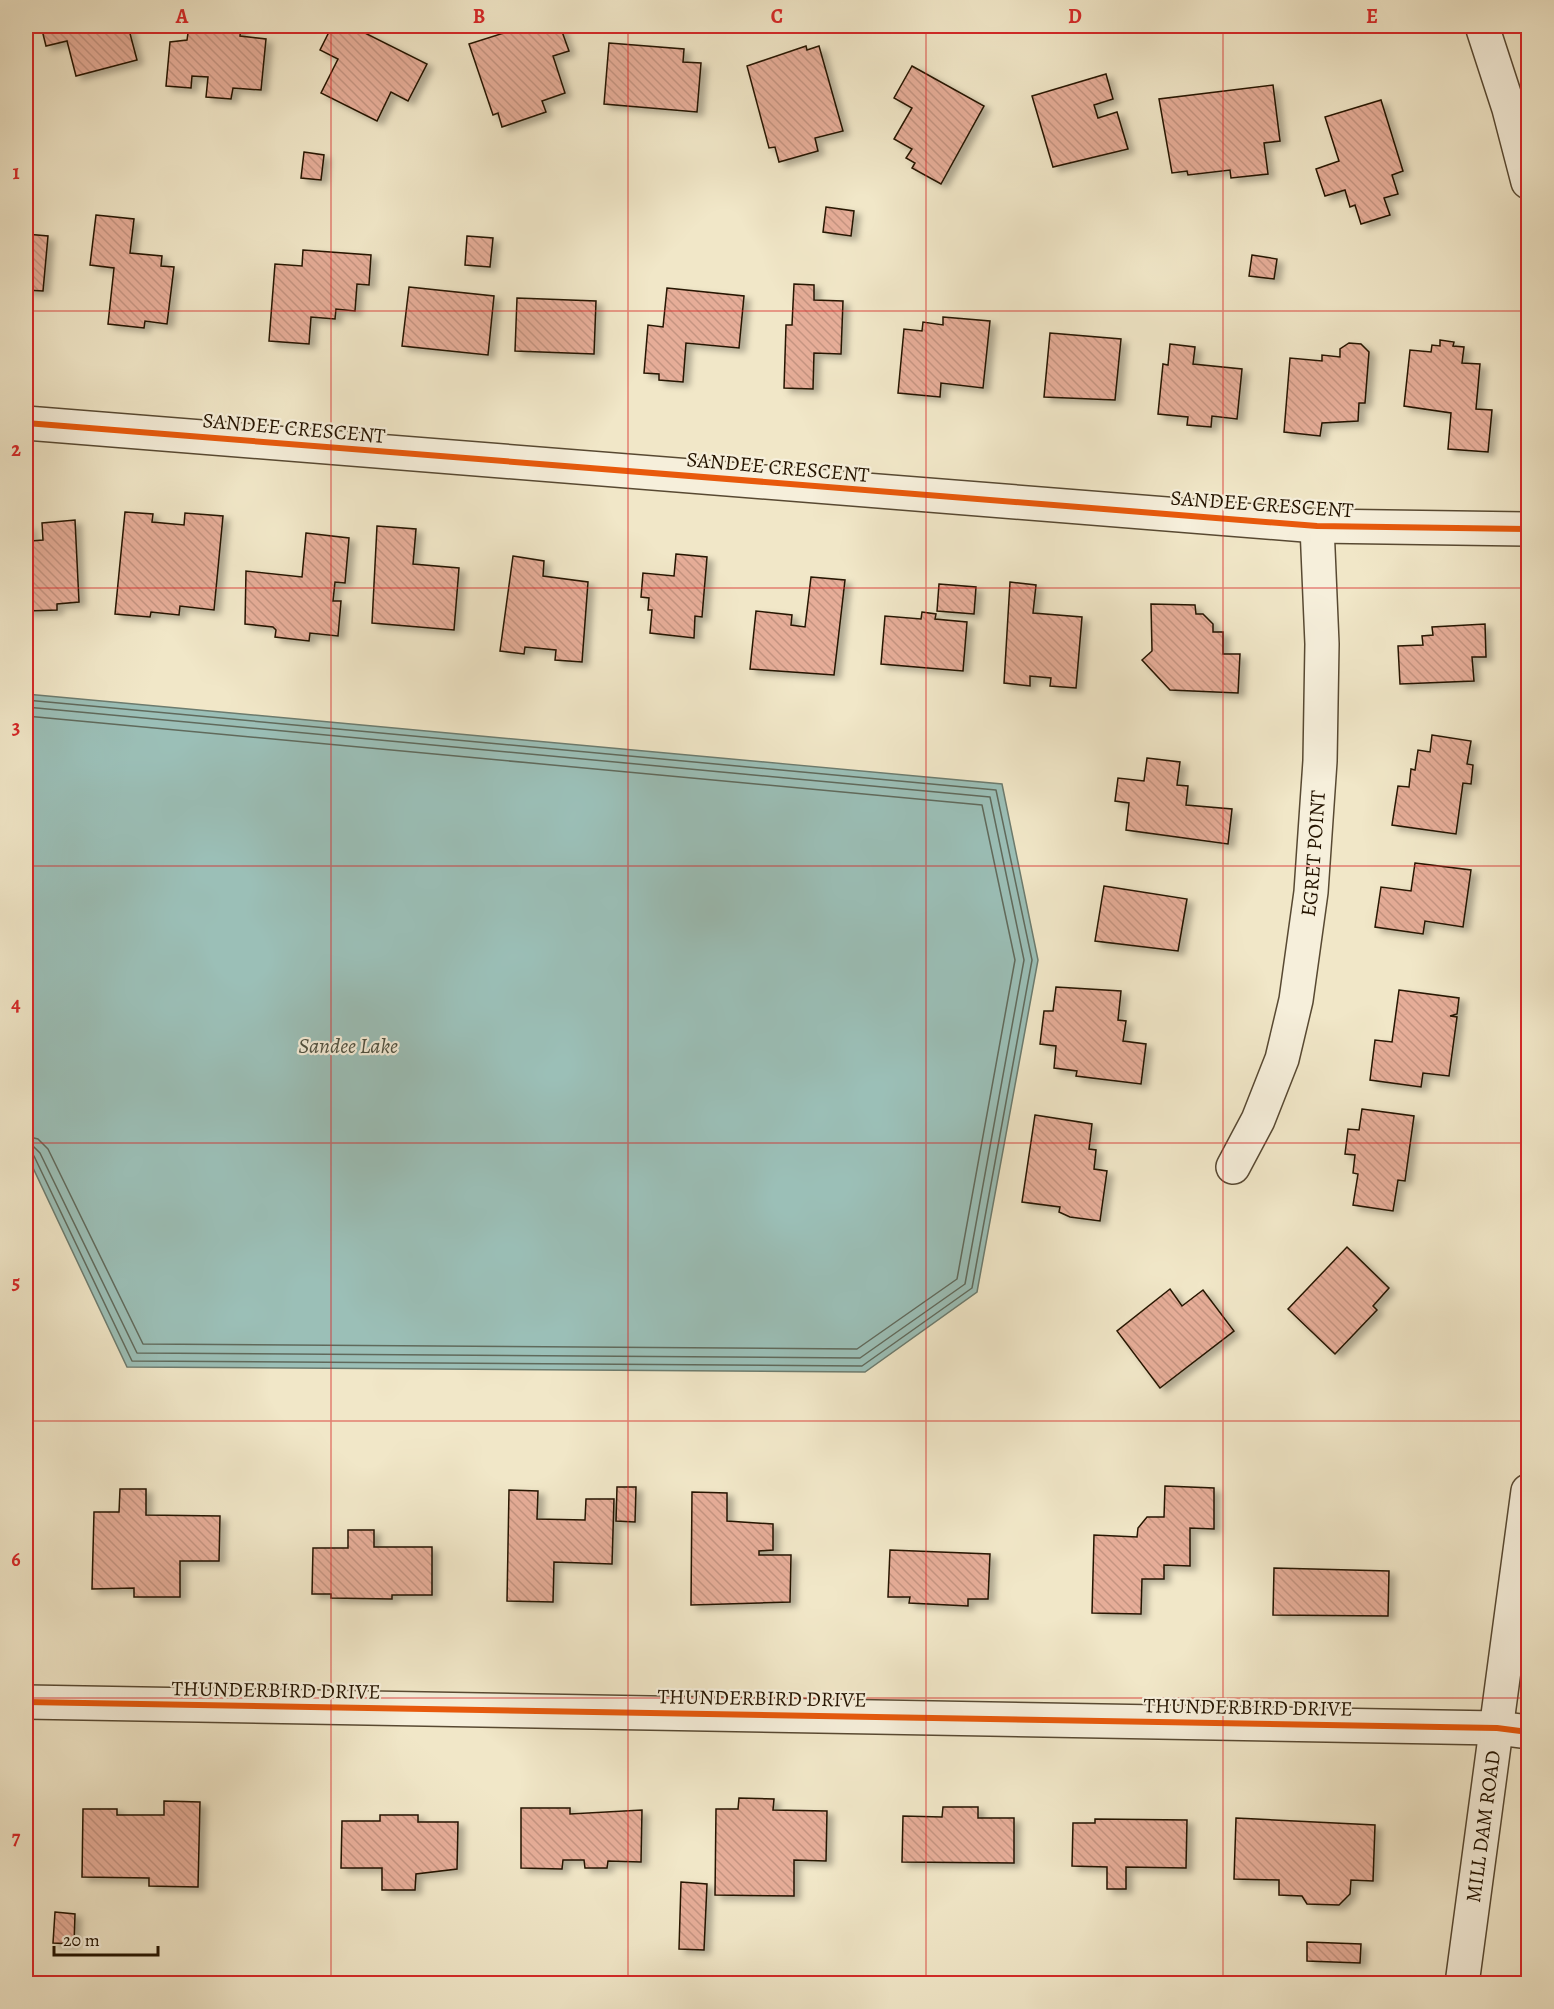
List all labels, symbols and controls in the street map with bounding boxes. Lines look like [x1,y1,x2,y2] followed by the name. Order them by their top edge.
[175,3,189,30] text: A
[473,3,485,30] text: B
[771,3,783,30] text: C
[1068,3,1082,30] text: D
[1366,3,1378,30] text: E
[12,159,20,186] text: 1
[201,406,387,450] street label: SANDEE CRESCENT
[11,436,21,463] text: 2
[685,445,871,489] street label: SANDEE CRESCENT
[1170,484,1355,524] street label: SANDEE CRESCENT
[12,714,20,741] text: 3
[1294,789,1332,919] street label: EGRET POINT
[11,991,21,1018] text: 4
[298,1031,398,1061] water label: Sandee Lake
[12,1269,20,1296] text: 5
[11,1546,21,1573] text: 6
[171,1674,381,1706] street label: THUNDERBIRD DRIVE
[657,1682,867,1714] street label: THUNDERBIRD DRIVE
[1143,1691,1353,1723] street label: THUNDERBIRD DRIVE
[1459,1749,1507,1904] street label: MILL DAM ROAD
[12,1824,21,1851] text: 7
[54,1919,158,1957] scale bar
[63,1928,100,1952] text: 20 m

